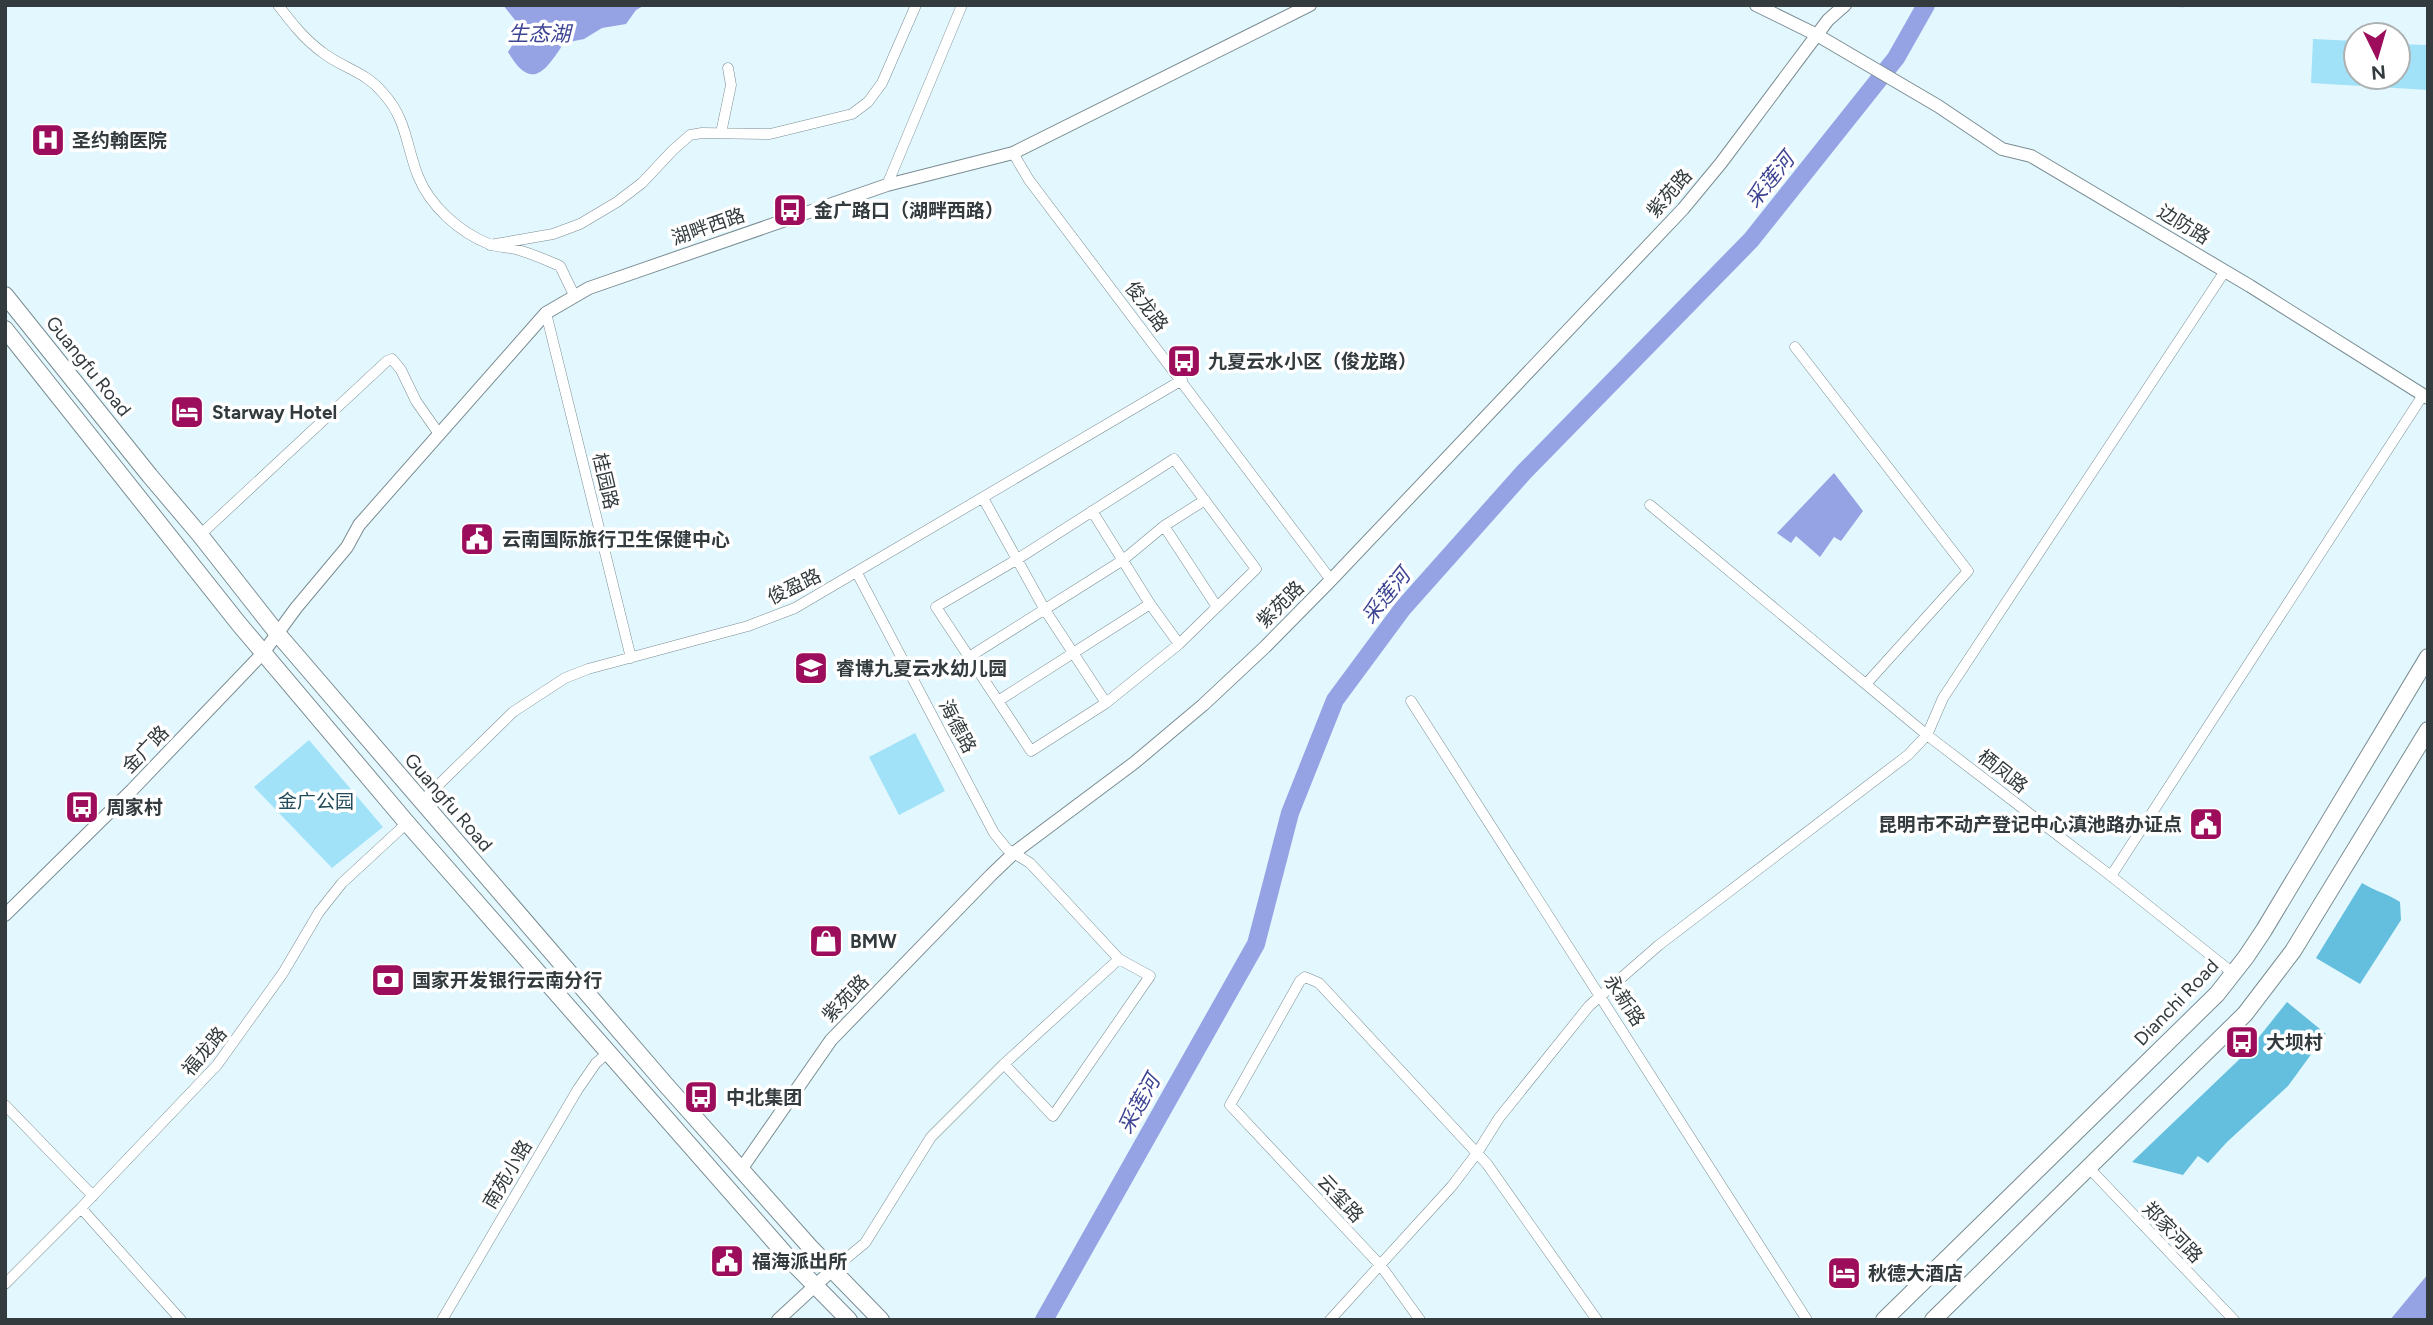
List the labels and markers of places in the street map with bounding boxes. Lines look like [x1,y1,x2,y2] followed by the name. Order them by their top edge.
[29,121,67,159] hospital icon: 圣约翰医院
[72,129,167,152] place label: 圣约翰医院
[771,191,809,229] bus stop icon: 金广路口（湖畔西路）
[814,199,1004,222] place label: 金广路口（湖畔西路）
[1165,342,1203,380] bus stop icon: 九夏云水小区（俊龙路）
[1208,350,1417,373] place label: 九夏云水小区（俊龙路）
[168,393,206,431] hotel icon: Starway Hotel
[212,401,337,424] place label: Starway Hotel
[458,520,496,558] public building icon: 云南国际旅行卫生保健中心
[502,528,730,551] place label: 云南国际旅行卫生保健中心
[792,649,830,687] school or university icon: 睿博九夏云水幼儿园
[836,657,1007,680] place label: 睿博九夏云水幼儿园
[63,788,101,826] bus stop icon: 周家村
[106,796,163,819] place label: 周家村
[2187,805,2225,843] public building icon: 昆明市不动产登记中心滇池路办证点
[1878,813,2182,836] place label: 昆明市不动产登记中心滇池路办证点
[807,922,845,960] shop icon: BMW
[850,930,897,953] place label: BMW
[369,961,407,999] bank icon: 国家开发银行云南分行
[412,969,602,992] place label: 国家开发银行云南分行
[2223,1023,2261,1061] bus stop icon: 大坝村
[2266,1031,2323,1054] place label: 大坝村
[682,1078,720,1116] bus stop icon: 中北集团
[726,1086,802,1109] place label: 中北集团
[708,1242,746,1280] public building icon: 福海派出所
[752,1250,847,1273] place label: 福海派出所
[1825,1254,1863,1292] hotel icon: 秋德大酒店
[1868,1262,1963,1285] place label: 秋德大酒店

